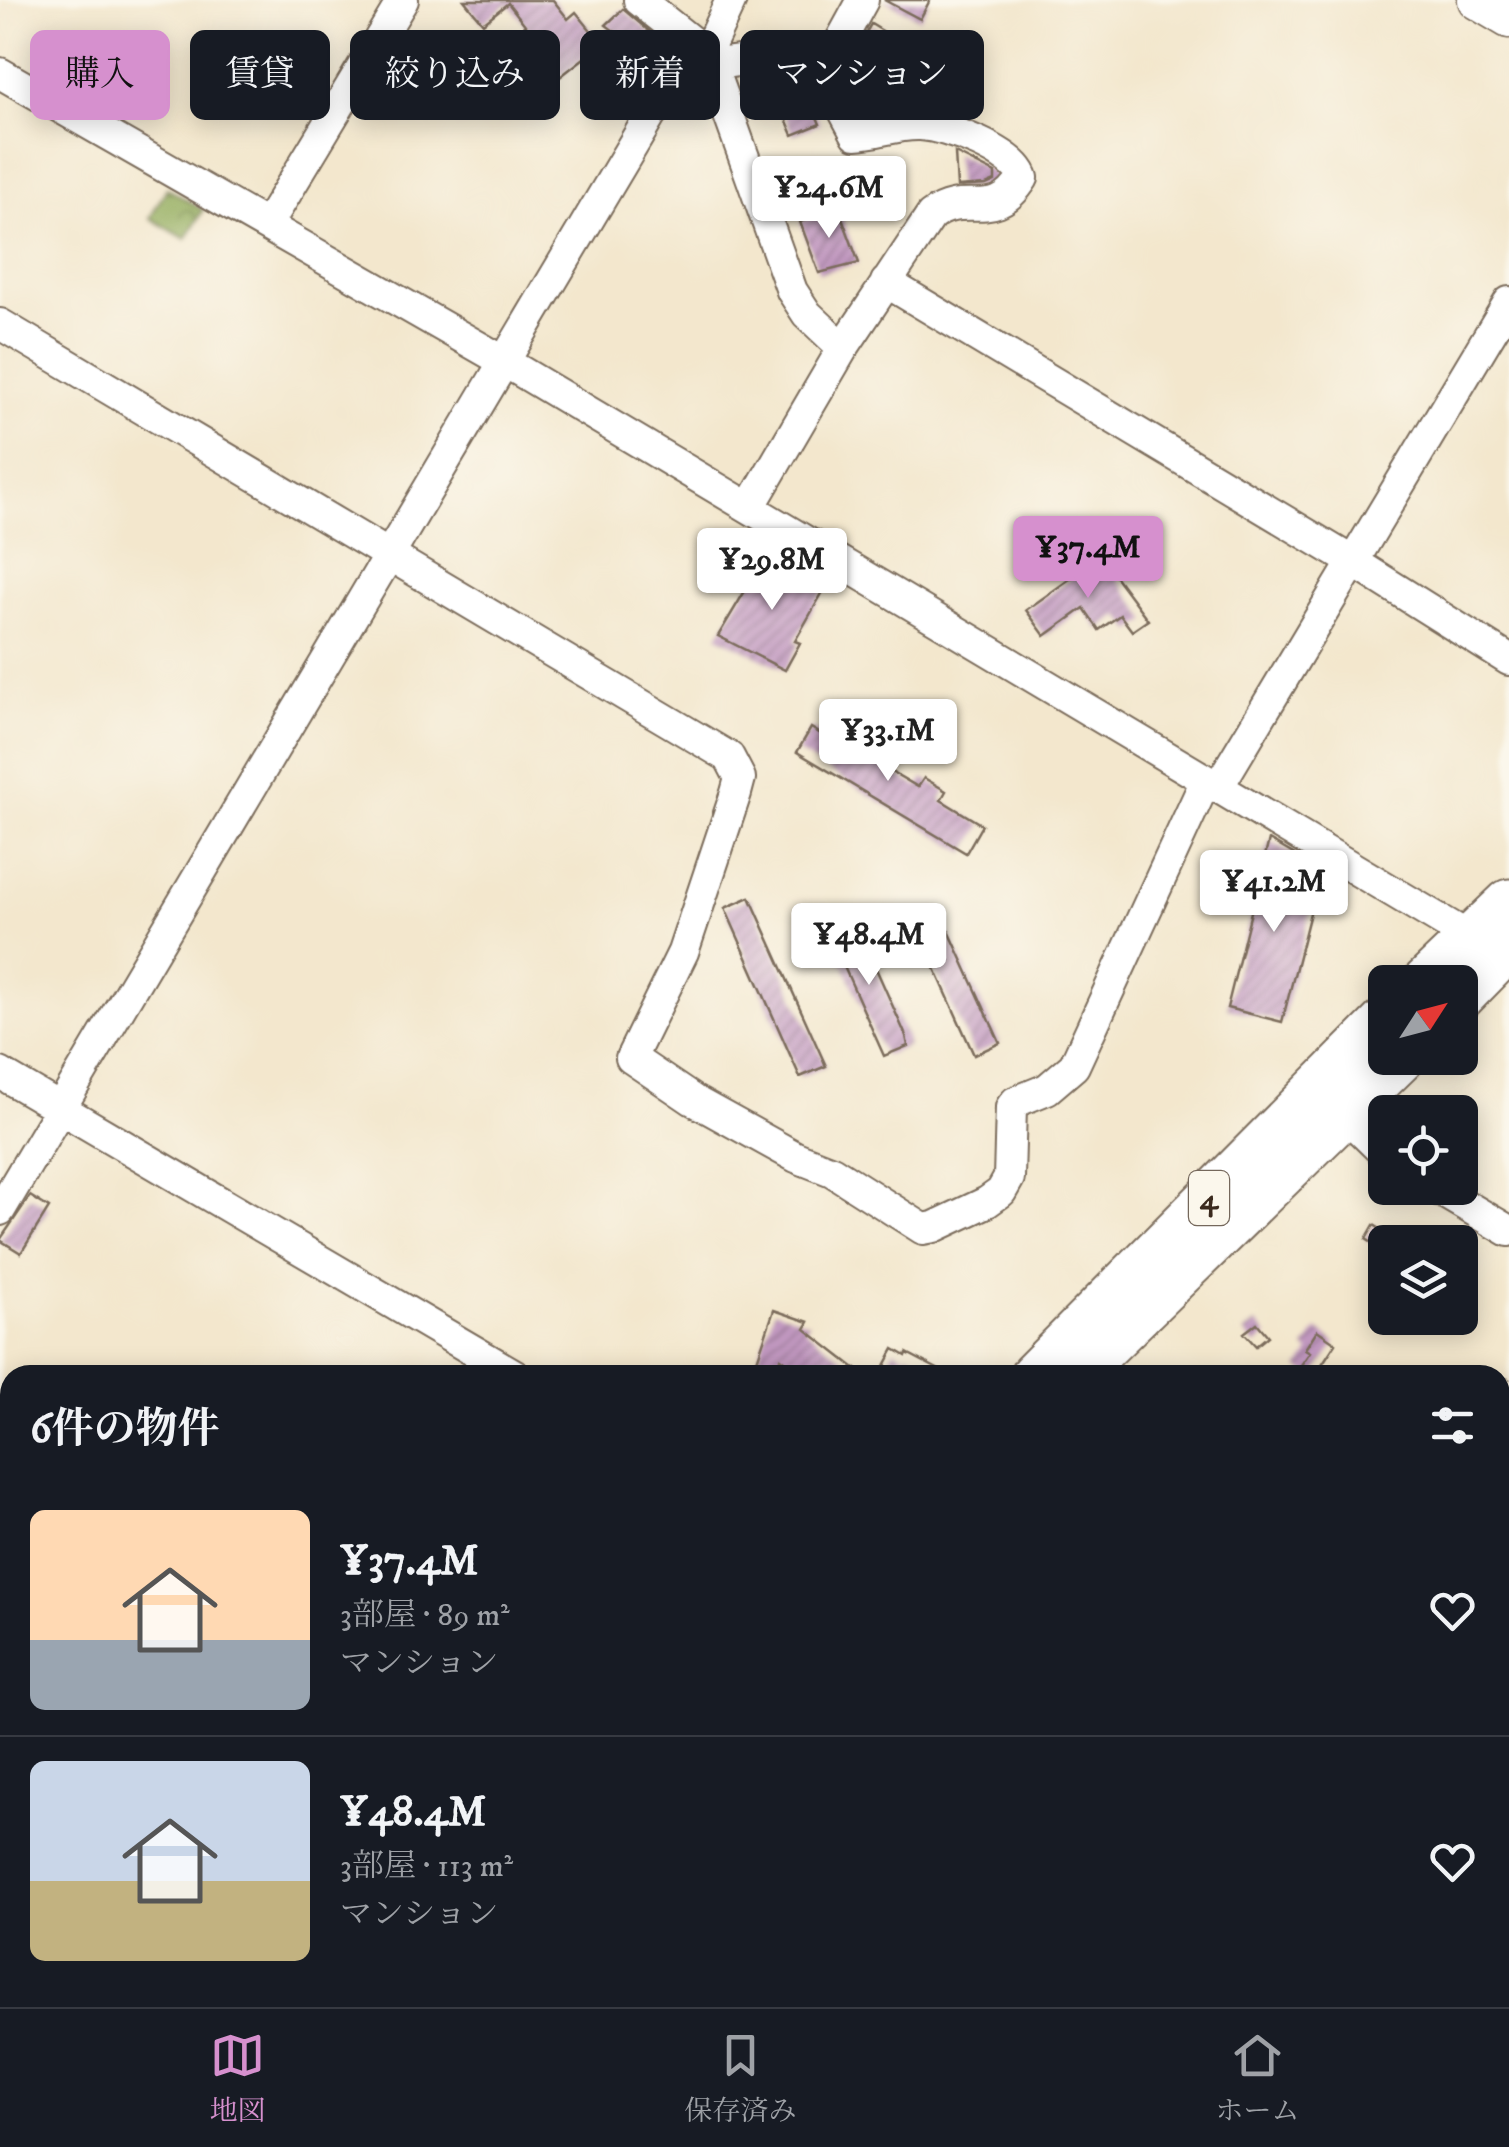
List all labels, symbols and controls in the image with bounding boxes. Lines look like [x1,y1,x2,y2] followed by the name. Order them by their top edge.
[30,30,170,120] chip: 購入
[190,30,330,120] chip: 賃貸
[350,30,560,120] chip: 絞り込み
[580,30,720,120] chip: 新着
[740,30,984,120] chip: マンション
[748,156,910,241] pin: ¥24.6M
[774,168,884,208] text: ¥24.6M
[1007,516,1169,601] pin: ¥37.4M
[691,528,853,613] pin: ¥29.8M
[1035,528,1141,568] text: ¥37.4M
[719,540,825,580] text: ¥29.8M
[807,699,969,784] pin: ¥33.1M
[841,711,935,751] text: ¥33.1M
[1193,850,1355,935] pin: ¥41.2M
[1222,862,1326,902] text: ¥41.2M
[788,903,950,988] pin: ¥48.4M
[813,915,925,955] text: ¥48.4M
[1368,965,1478,1075] north arrow
[1368,965,1478,1335] map controls
[1368,1095,1478,1205] button: locate
[1189,1171,1229,1225] road number: 4
[1368,1225,1478,1335] button: layers
[1425,1398,1480,1453] icon: filters
[30,1404,220,1456] text: 6件の物件
[340,1536,479,1588] text: ¥37.4M
[110,1550,230,1670] icon: home
[1425,1583,1480,1638] icon: heart
[340,1596,510,1636] text: 3部屋 · 89 m²
[340,1644,499,1684] text: マンション
[340,1787,486,1839] text: ¥48.4M
[110,1801,230,1921] icon: home
[1425,1834,1480,1889] icon: heart
[340,1847,513,1887] text: 3部屋 · 113 m²
[340,1895,499,1935] text: マンション
[209,2028,266,2129] tab: 地図
[684,2028,797,2129] tab: 保存済み
[1215,2028,1300,2129] tab: ホーム

